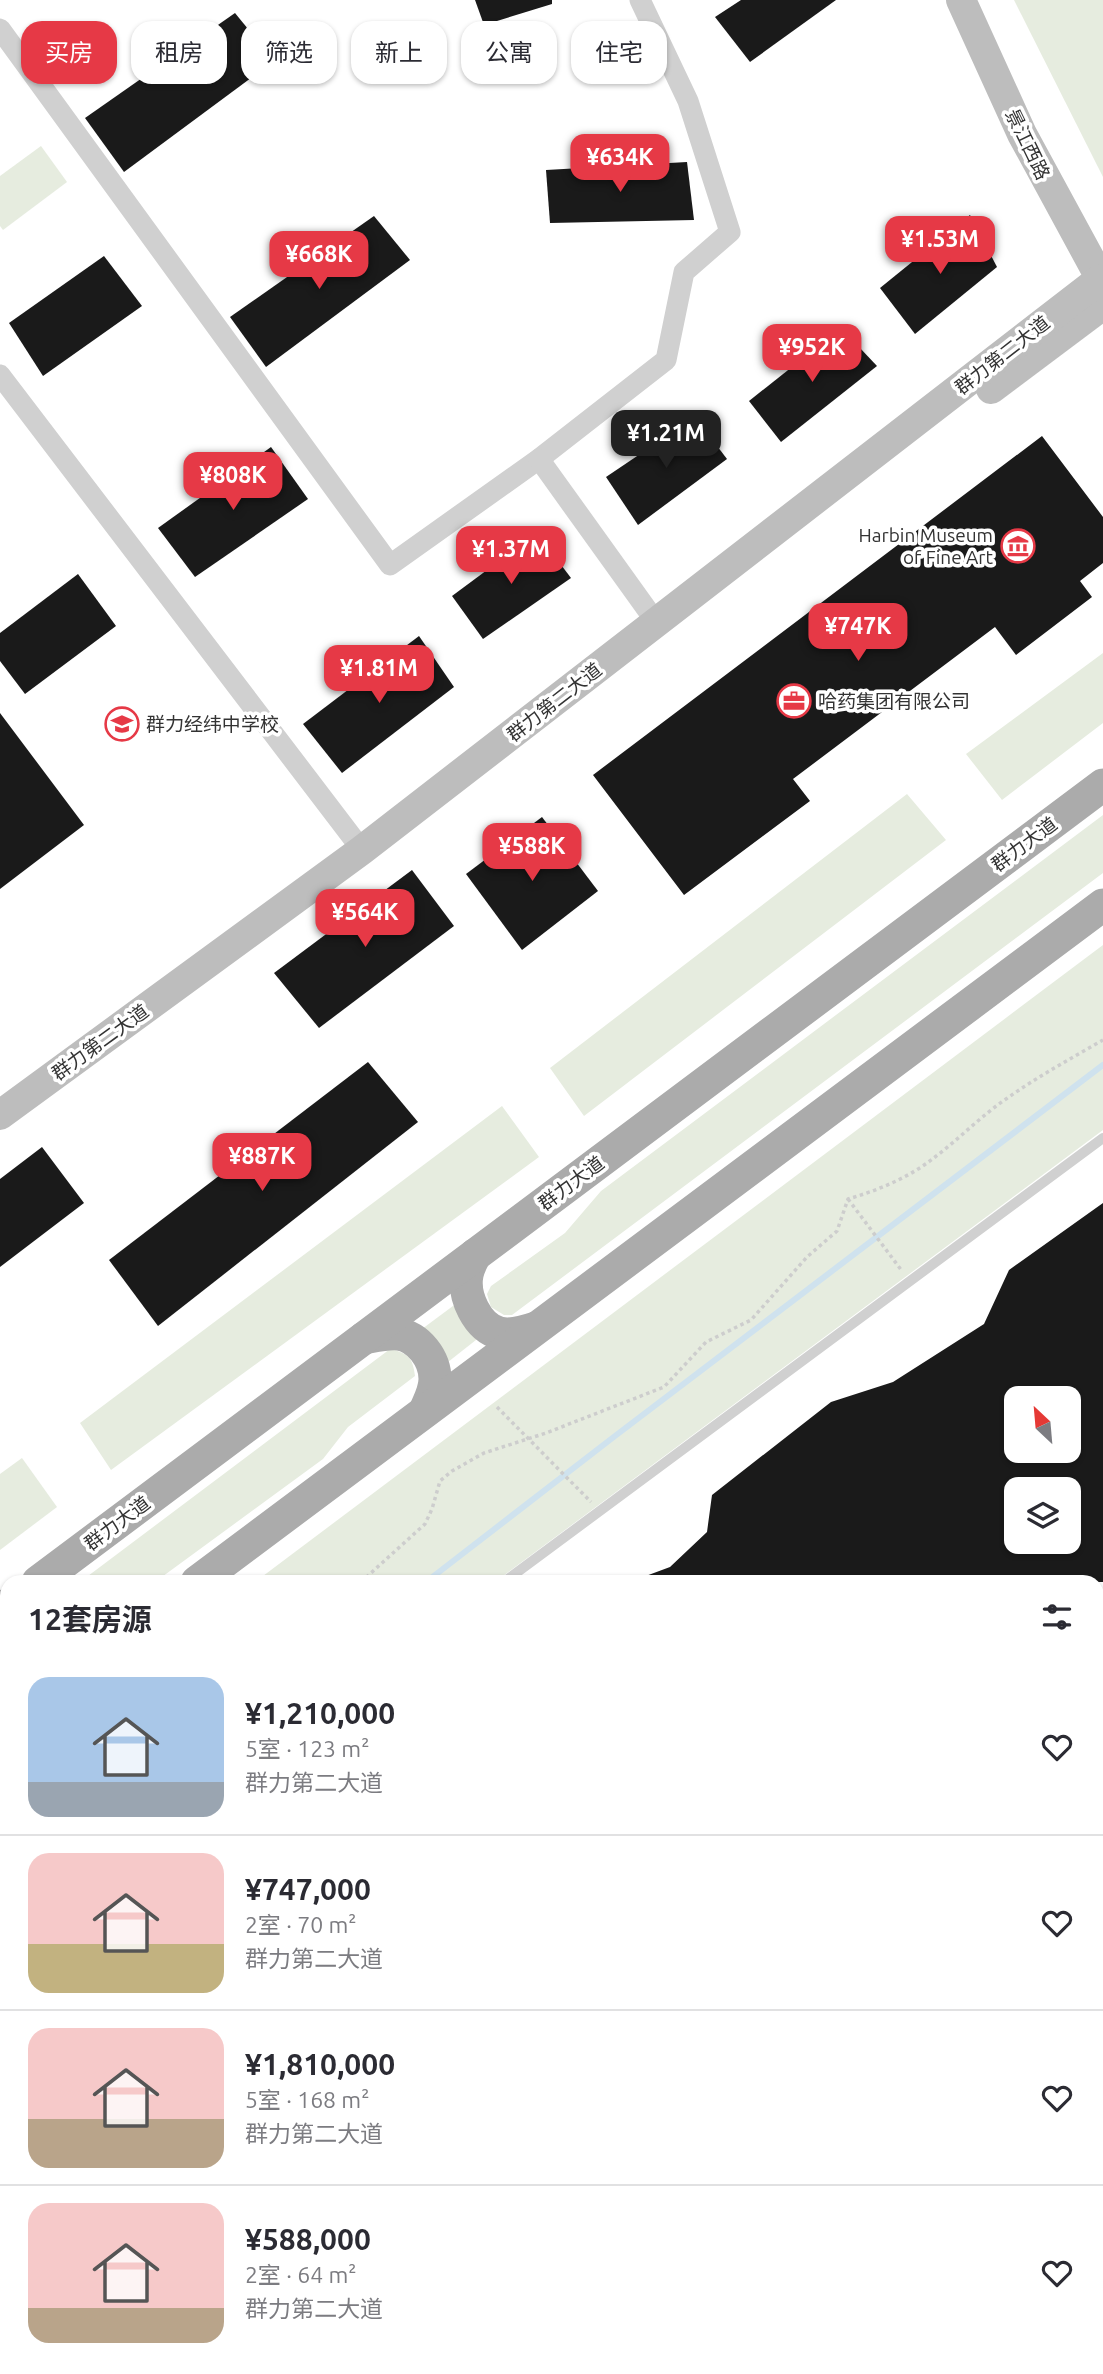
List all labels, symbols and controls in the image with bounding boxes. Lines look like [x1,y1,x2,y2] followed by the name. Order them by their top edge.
[21,21,117,84] chip: 买房
[131,21,227,84] chip: 租房
[241,21,337,84] chip: 筛选
[351,21,447,84] chip: 新上
[461,21,557,84] chip: 公寓
[571,21,667,84] chip: 住宅
[1001,105,1055,183] street label: 景江西路
[571,134,669,194] pin: ¥634K
[586,144,654,169] text: ¥634K
[883,216,997,276] pin: ¥1.53M
[901,226,979,251] text: ¥1.53M
[270,232,368,291] pin: ¥668K
[285,241,353,266] text: ¥668K
[950,311,1054,399] street label: 群力第二大道
[763,324,861,384] pin: ¥952K
[778,334,846,359] text: ¥952K
[609,410,723,470] pin: ¥1.21M
[627,420,705,445] text: ¥1.21M
[184,452,282,512] pin: ¥808K
[199,462,267,487] text: ¥808K
[859,524,994,568] place label: Harbin Museum of Fine Art
[454,526,568,586] pin: ¥1.37M
[999,527,1037,565] museum icon: Harbin Museum of Fine Art
[472,536,550,561] text: ¥1.37M
[809,604,907,663] pin: ¥747K
[824,613,892,638] text: ¥747K
[322,646,436,705] pin: ¥1.81M
[340,655,418,680] text: ¥1.81M
[502,658,606,746] street label: 群力第二大道
[775,682,813,720] office icon: 哈药集团有限公司
[818,690,970,712] place label: 哈药集团有限公司
[103,705,141,743] school or university icon: 群力经纬中学校
[146,713,279,735] place label: 群力经纬中学校
[987,812,1061,876] street label: 群力大道
[483,824,581,883] pin: ¥588K
[498,833,566,858] text: ¥588K
[316,890,414,949] pin: ¥564K
[331,899,399,924] text: ¥564K
[47,1000,153,1084] street label: 群力第二大道
[213,1134,311,1193] pin: ¥887K
[228,1143,296,1168] text: ¥887K
[534,1151,608,1215] street label: 群力大道
[1004,1386,1082,1463] north arrow
[1004,1386,1081,1554] map controls
[1004,1477,1081,1554] button: layers
[80,1491,154,1555] street label: 群力大道
[1038,1598,1076,1636] icon: filters
[28,1602,152,1636] text: 12套房源
[245,1696,395,1730] text: ¥1,210,000
[84,1705,168,1789] icon: home
[1038,1728,1076,1766] icon: heart
[245,1736,369,1761] text: 5室 · 123 m²
[245,1770,383,1795] text: 群力第二大道
[245,1872,371,1906] text: ¥747,000
[84,1881,168,1965] icon: home
[1038,1904,1076,1942] icon: heart
[245,1912,356,1937] text: 2室 · 70 m²
[245,1946,383,1971] text: 群力第二大道
[245,2047,395,2081] text: ¥1,810,000
[84,2056,168,2140] icon: home
[1038,2079,1076,2117] icon: heart
[245,2087,369,2112] text: 5室 · 168 m²
[245,2121,383,2146] text: 群力第二大道
[245,2222,371,2256] text: ¥588,000
[84,2231,168,2315] icon: home
[1038,2254,1076,2292] icon: heart
[245,2262,356,2287] text: 2室 · 64 m²
[245,2296,383,2321] text: 群力第二大道

